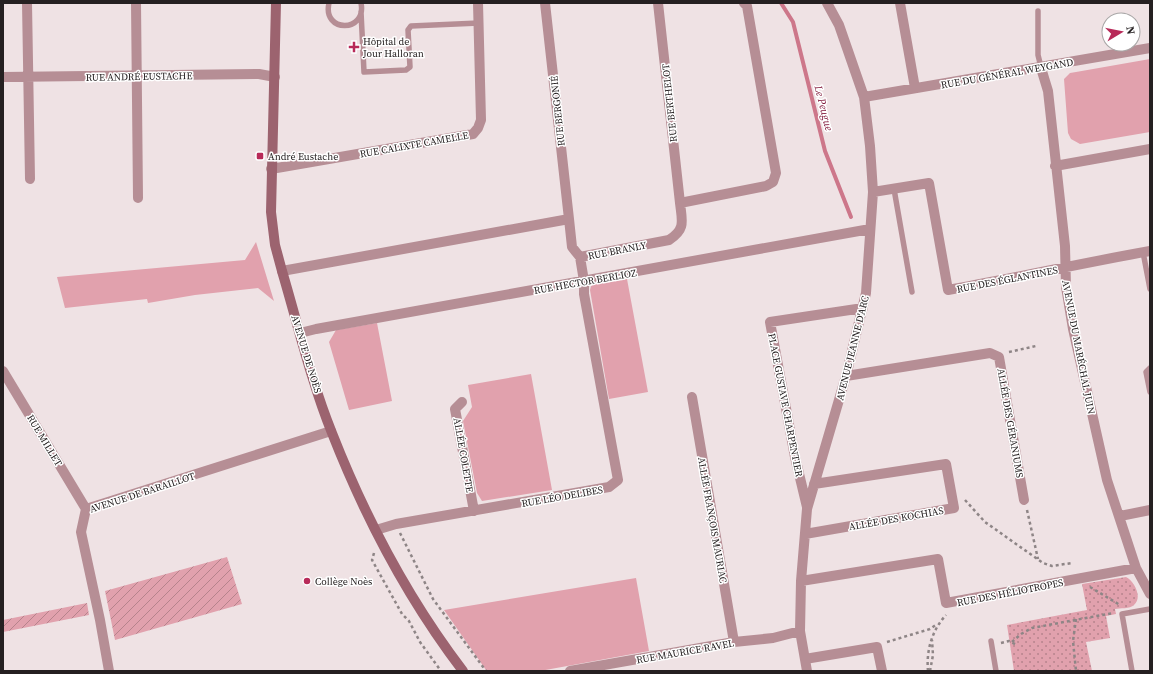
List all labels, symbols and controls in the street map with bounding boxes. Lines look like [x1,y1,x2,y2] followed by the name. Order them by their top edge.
[1101,12,1141,52] north arrow
[1122,25,1138,36] text: N
[362,35,424,60] place label: Hôpital de Jour Halloran
[348,41,360,53] marker: Hôpital de Jour Halloran
[940,55,1074,92] street label: RUE DU GÉNÉRAL WEYGAND
[659,63,680,143] street label: RUE BERTHELOT
[85,69,193,84] street label: RUE ANDRÉ EUSTACHE
[547,75,568,147] street label: RUE BERGONIÉ
[810,83,837,133] water label: Le Peugue
[359,129,469,160] street label: RUE CALIXTE CAMELLE
[268,150,338,163] place label: André Eustache
[255,151,265,161] marker: André Eustache
[587,238,648,263] street label: RUE BRANLY
[955,263,1059,296] street label: RUE DES ÉGLANTINES
[533,266,638,297] street label: RUE HECTOR BERLIOZ
[1059,279,1098,415] street label: AVENUE DU MARÉCHAL JUIN
[833,294,872,402] street label: AVENUE JEANNE D'ARC
[288,313,325,395] street label: AVENUE DE NOÈS
[765,332,806,478] street label: PLACE GUSTAVE CHARPENTIER
[994,367,1027,479] street label: ALLÉE DES GÉRANIUMS
[24,412,65,468] street label: RUE MILLET
[451,417,476,493] street label: ALLÉE COLETTE
[695,456,730,584] street label: ALLÉE FRANÇOIS MAURIAC
[88,469,196,516] street label: AVENUE DE BARAILLOT
[520,483,604,510] street label: RUE LÉO DELIBES
[848,504,944,533] street label: ALLÉE DES KOCHIAS
[315,575,372,588] place label: Collège Noès
[302,576,312,586] marker: Collège Noès
[956,576,1064,609] street label: RUE DES HÉLIOTROPES
[635,636,735,667] street label: RUE MAURICE RAVEL

